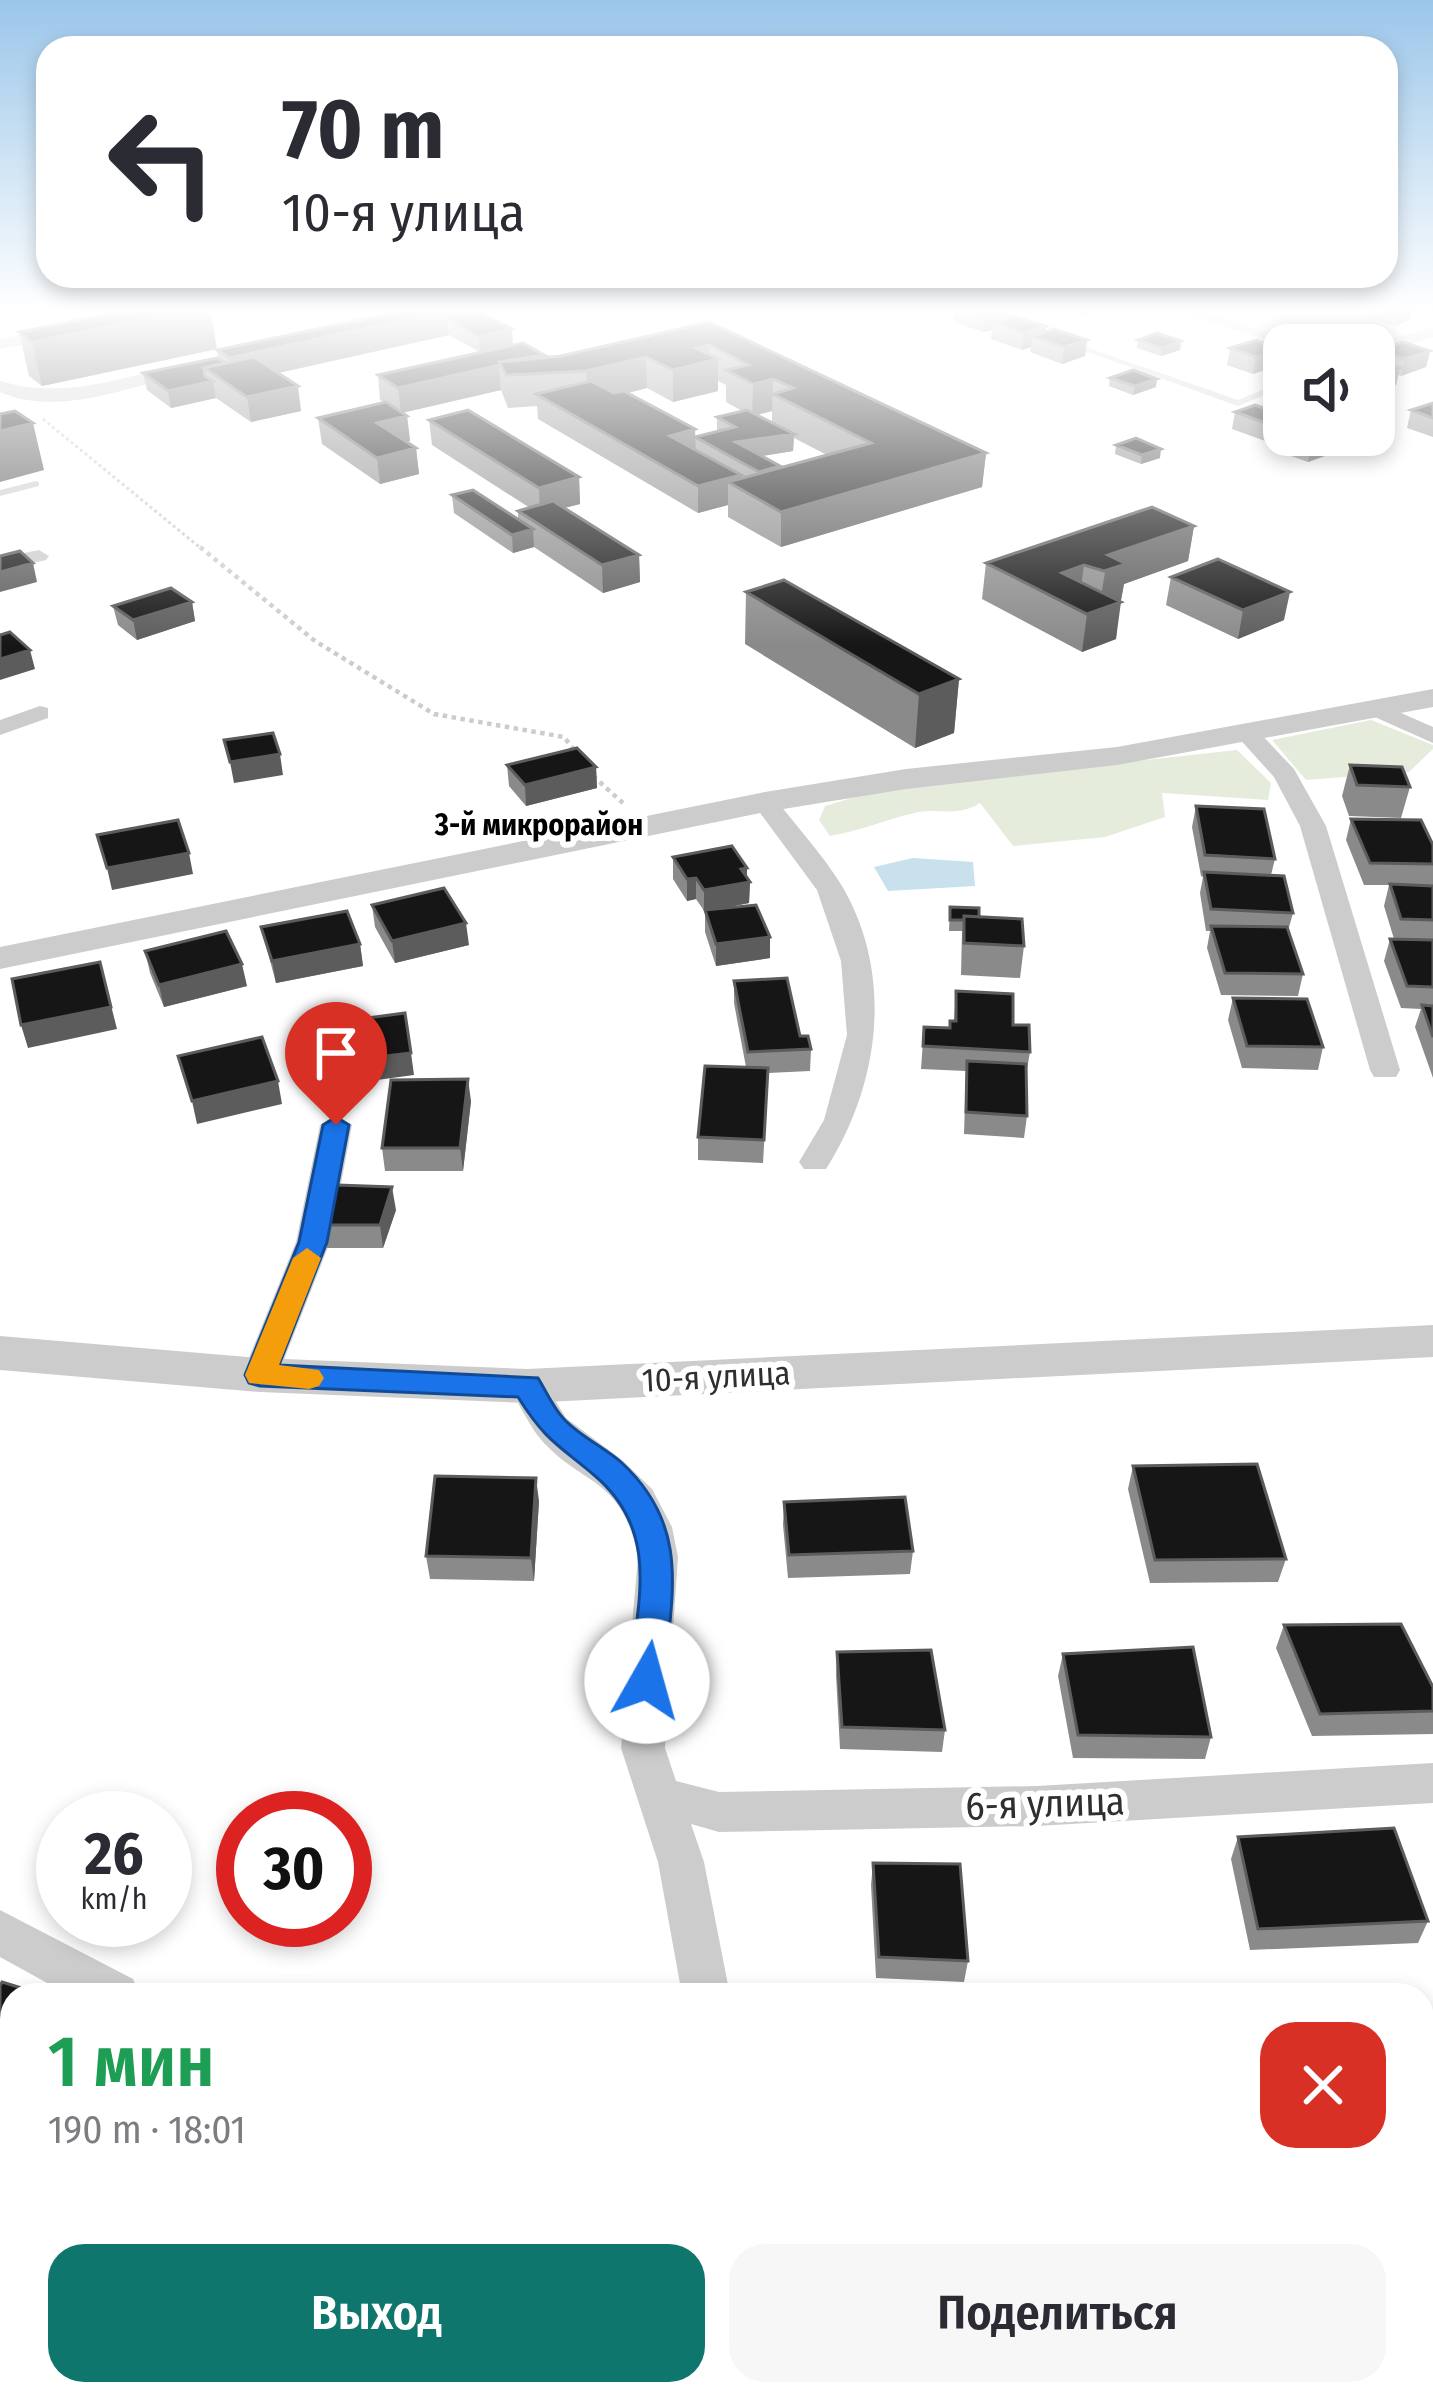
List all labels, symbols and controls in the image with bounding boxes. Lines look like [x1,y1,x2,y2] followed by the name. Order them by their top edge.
[282,79,444,180] text: 70 m
[84,84,240,240] icon: left
[282,181,525,245] text: 10-я улица
[1263,324,1395,456] map controls
[1263,324,1395,456] button: sound
[434,807,643,843] district label: 3-й микрорайон
[285,1002,387,1125] pin
[303,1020,369,1086] icon: arrive
[641,1353,791,1401] street label: 10-я улица
[584,1618,710,1744] position arrow
[965,1778,1125,1830] street label: 6-я улица
[216,1791,372,1947] speed limit sign: 30
[84,1818,144,1890] text: 26
[81,1881,147,1917] text: km/h
[48,2019,215,2105] text: 1 мин
[1260,2022,1386,2148] button: close
[48,2107,246,2153] text: 190 m · 18:01
[48,2244,705,2382] button: Выход
[729,2244,1386,2382] button: Поделиться

